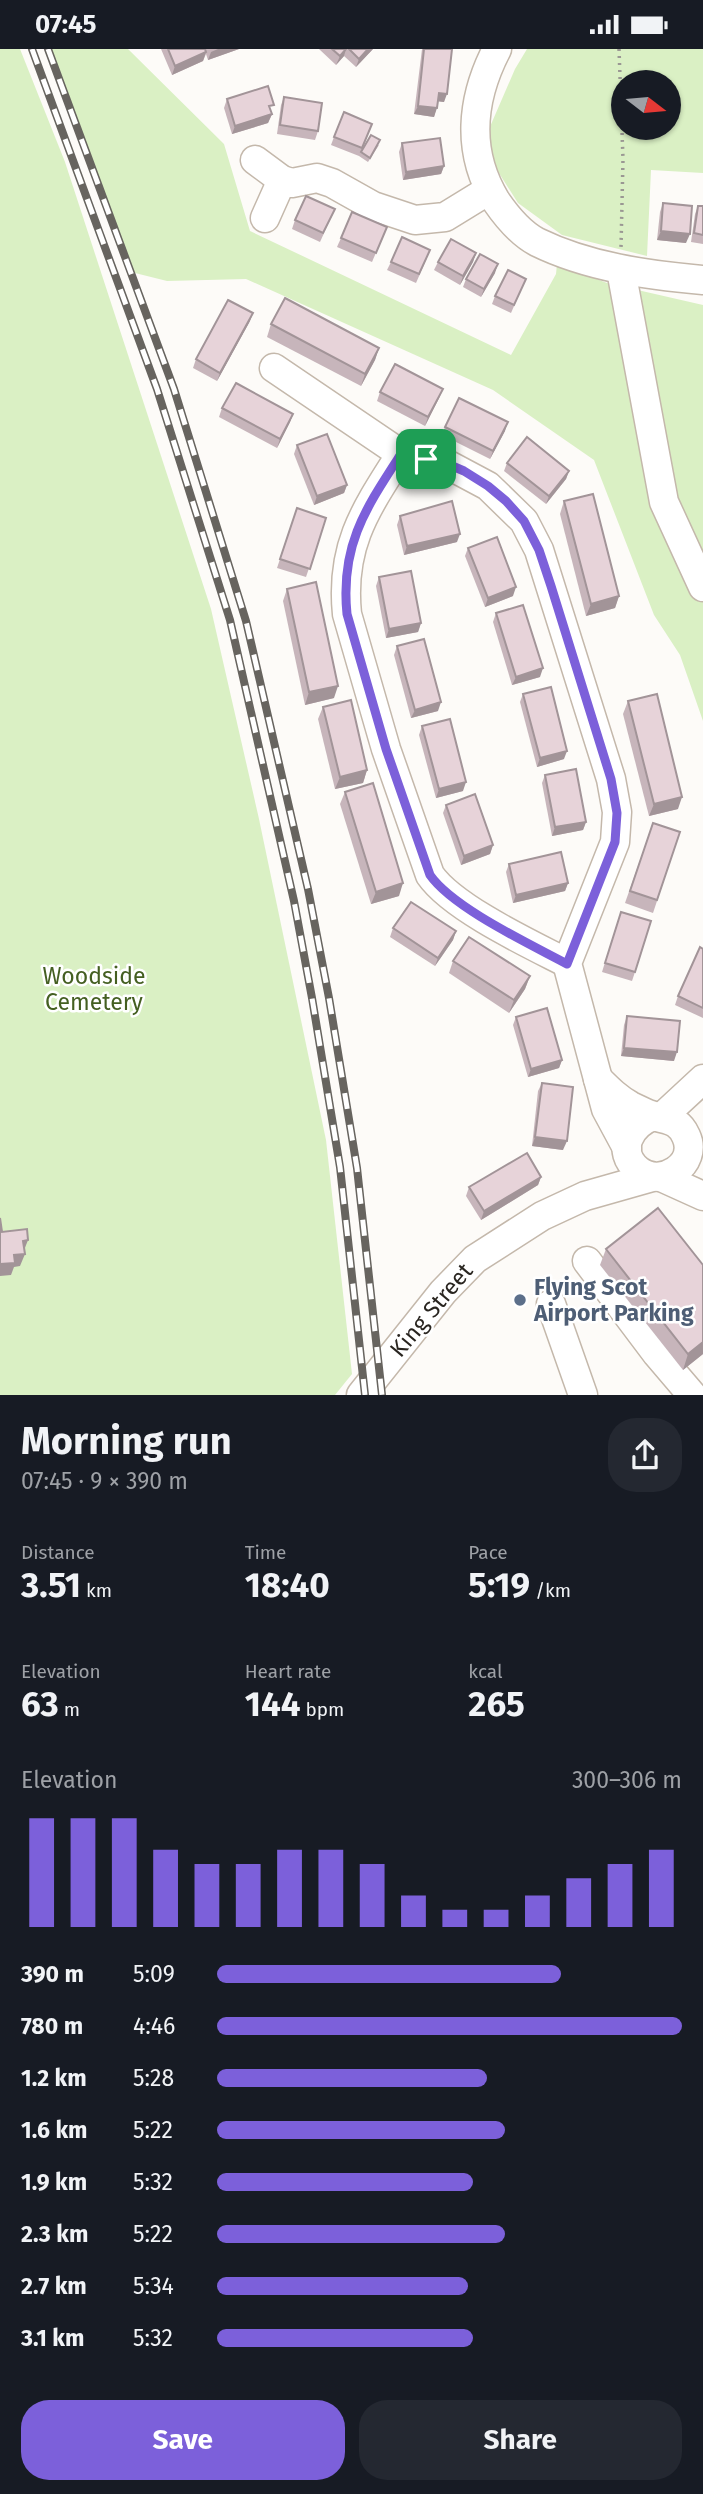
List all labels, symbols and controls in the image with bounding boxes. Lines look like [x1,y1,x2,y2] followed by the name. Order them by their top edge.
[35,9,96,40] text: 07:45
[611,70,681,140] north arrow
[611,70,681,140] map controls
[396,429,456,489] pin
[407,440,445,478] icon: arrive
[43,962,145,1016] park label: Woodside Cemetery
[384,1257,479,1363] street label: King Street
[533,1273,694,1327] place label: Flying Scot Airport Parking
[512,1292,528,1308] marker: Flying Scot Airport Parking
[21,1418,232,1464] text: Morning run
[608,1418,682,1492] button: share
[21,1467,188,1495] text: 07:45 · 9 × 390 m
[21,1541,95,1564] text: Distance
[245,1541,286,1564] text: Time
[468,1541,508,1564] text: Pace
[21,1564,81,1606] text: 3.51
[245,1564,330,1606] text: 18:40
[468,1564,530,1606] text: 5:19
[81,1579,112,1602] text: km
[530,1579,571,1602] text: /km
[21,1660,101,1683] text: Elevation
[245,1660,331,1683] text: Heart rate
[468,1660,503,1683] text: kcal
[21,1683,59,1725] text: 63
[245,1683,300,1725] text: 144
[468,1683,525,1725] text: 265
[59,1698,80,1721] text: m
[300,1698,344,1721] text: bpm
[21,1766,117,1794] text: Elevation
[572,1766,682,1794] text: 300–306 m
[21,1960,84,1988] text: 390 m
[133,1960,175,1988] text: 5:09
[21,2012,83,2040] text: 780 m
[133,2012,175,2040] text: 4:46
[21,2064,87,2092] text: 1.2 km
[133,2064,174,2092] text: 5:28
[21,2116,88,2144] text: 1.6 km
[133,2116,173,2144] text: 5:22
[21,2168,87,2196] text: 1.9 km
[133,2168,173,2196] text: 5:32
[21,2220,88,2248] text: 2.3 km
[133,2220,173,2248] text: 5:22
[21,2272,87,2300] text: 2.7 km
[133,2272,174,2300] text: 5:34
[21,2324,84,2352] text: 3.1 km
[133,2324,173,2352] text: 5:32
[21,2400,345,2480] button: Save
[359,2400,682,2480] button: Share

